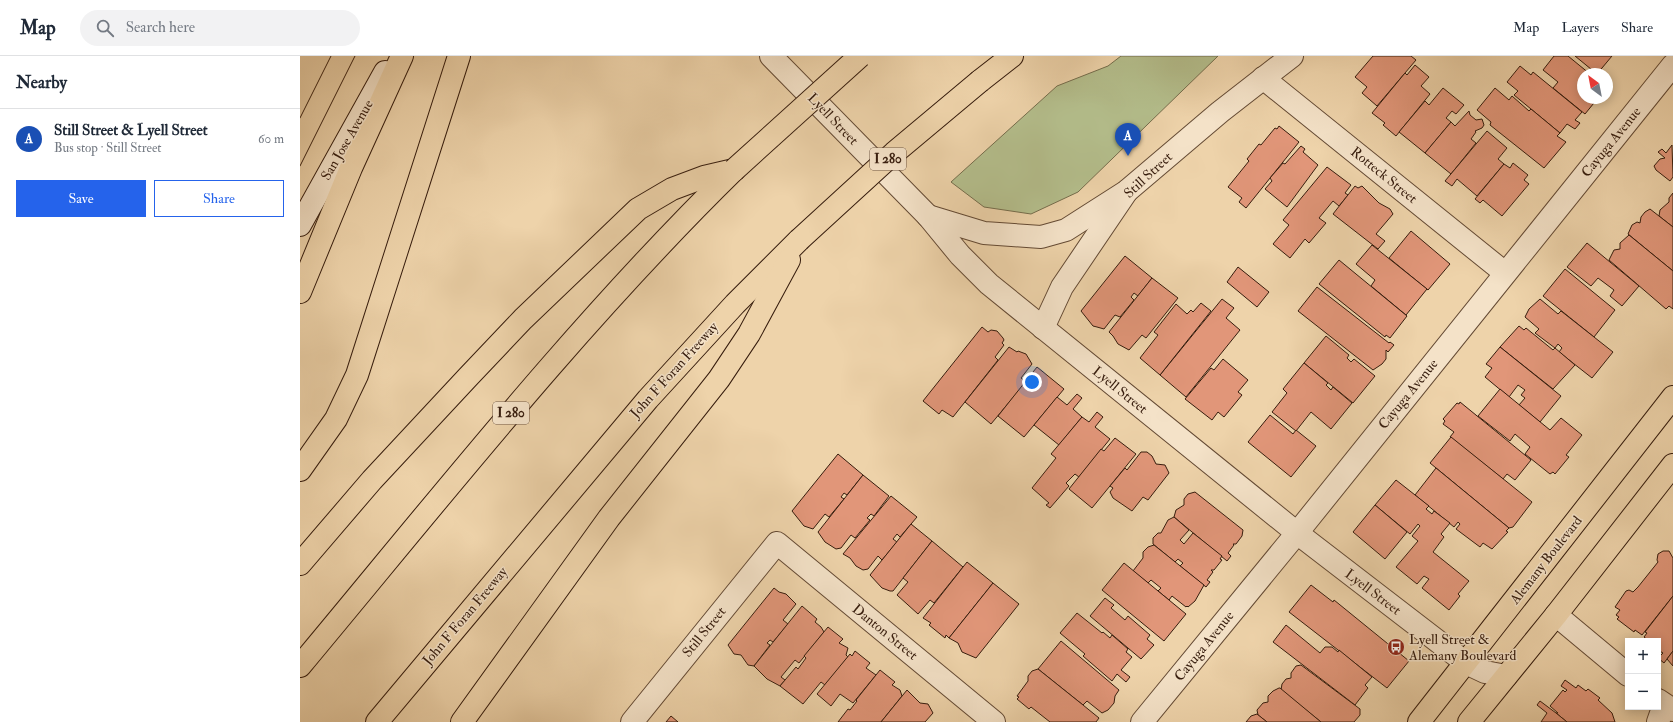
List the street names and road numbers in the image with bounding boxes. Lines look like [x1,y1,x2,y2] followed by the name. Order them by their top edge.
[803,89,862,150] street label: Lyell Street
[317,97,377,183] street label: San Jose Avenue
[1578,103,1645,181] street label: Cayuga Avenue
[1347,143,1421,207] street label: Rotteck Street
[870,148,906,170] road number: I 280
[1120,148,1176,202] street label: Still Street
[626,318,723,423] street label: John F Foran Freeway
[1375,355,1442,433] street label: Cayuga Avenue
[1088,363,1151,418] street label: Lyell Street
[493,402,529,424] road number: I 280
[1506,512,1587,609] street label: Alemany Boulevard
[418,563,512,670] street label: John F Foran Freeway
[1341,565,1405,620] street label: Lyell Street
[849,600,922,664] street label: Danton Street
[679,603,730,661] street label: Still Street
[1171,607,1238,685] street label: Cayuga Avenue

